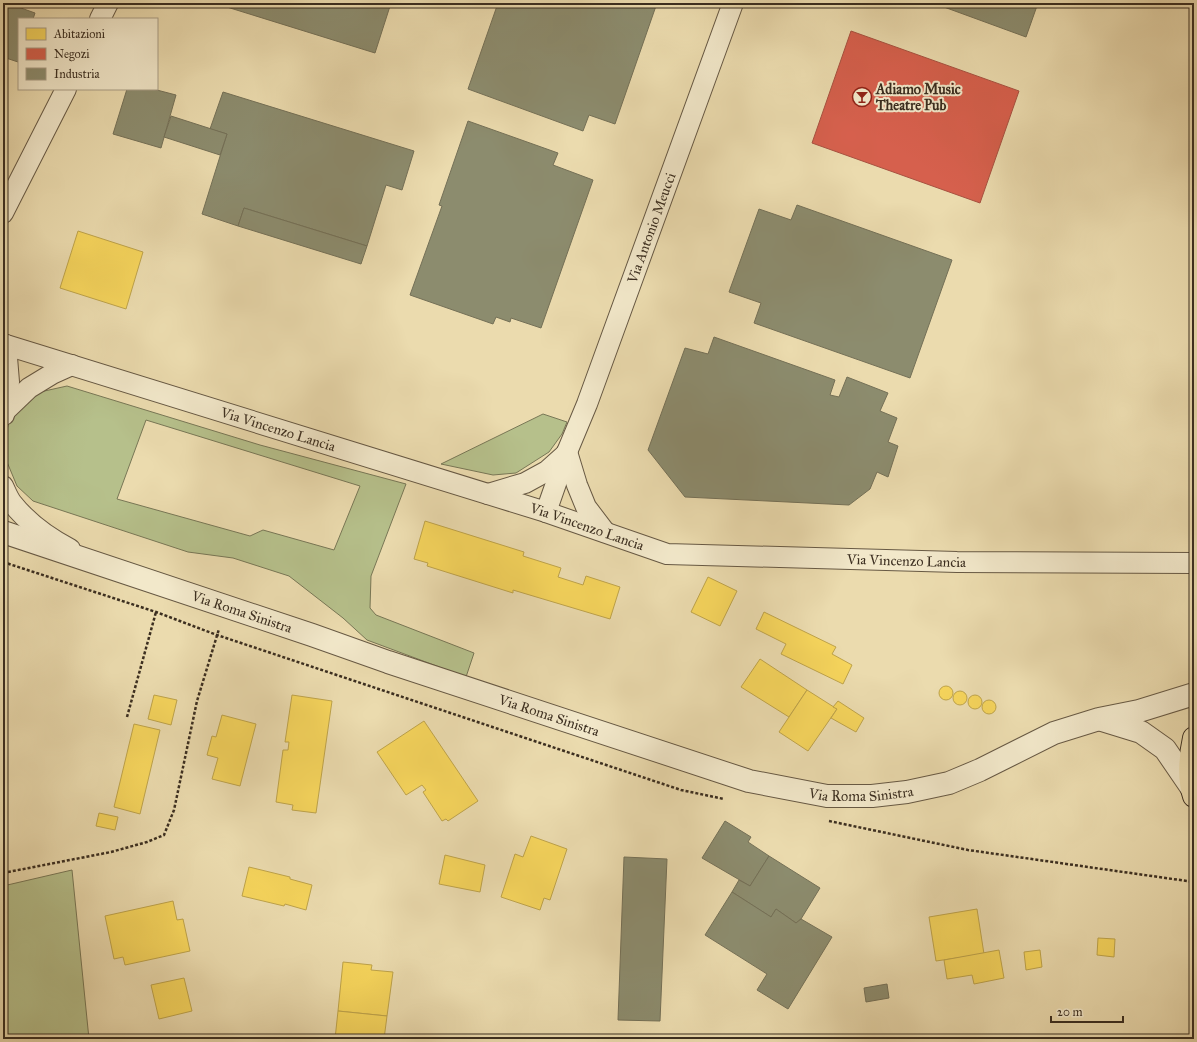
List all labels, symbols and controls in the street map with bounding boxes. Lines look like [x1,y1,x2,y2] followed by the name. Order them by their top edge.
[18,18,158,90] legend
[53,27,106,41] text: Abitazioni
[54,47,90,62] text: Negozi
[54,67,100,81] text: Industria
[875,81,961,114] place label: Adiamo Music Theatre Pub
[851,86,873,108] bar icon: Adiamo Music Theatre Pub
[623,170,679,286] street label: Via Antonio Meucci
[218,403,338,455] street label: Via Vincenzo Lancia
[527,499,646,554] street label: Via Vincenzo Lancia
[846,550,966,571] street label: Via Vincenzo Lancia
[189,587,295,636] street label: Via Roma Sinistra
[496,690,602,740] street label: Via Roma Sinistra
[806,782,915,805] street label: Via Roma Sinistra
[1051,998,1123,1024] scale bar
[1057,1005,1083,1019] text: 20 m

